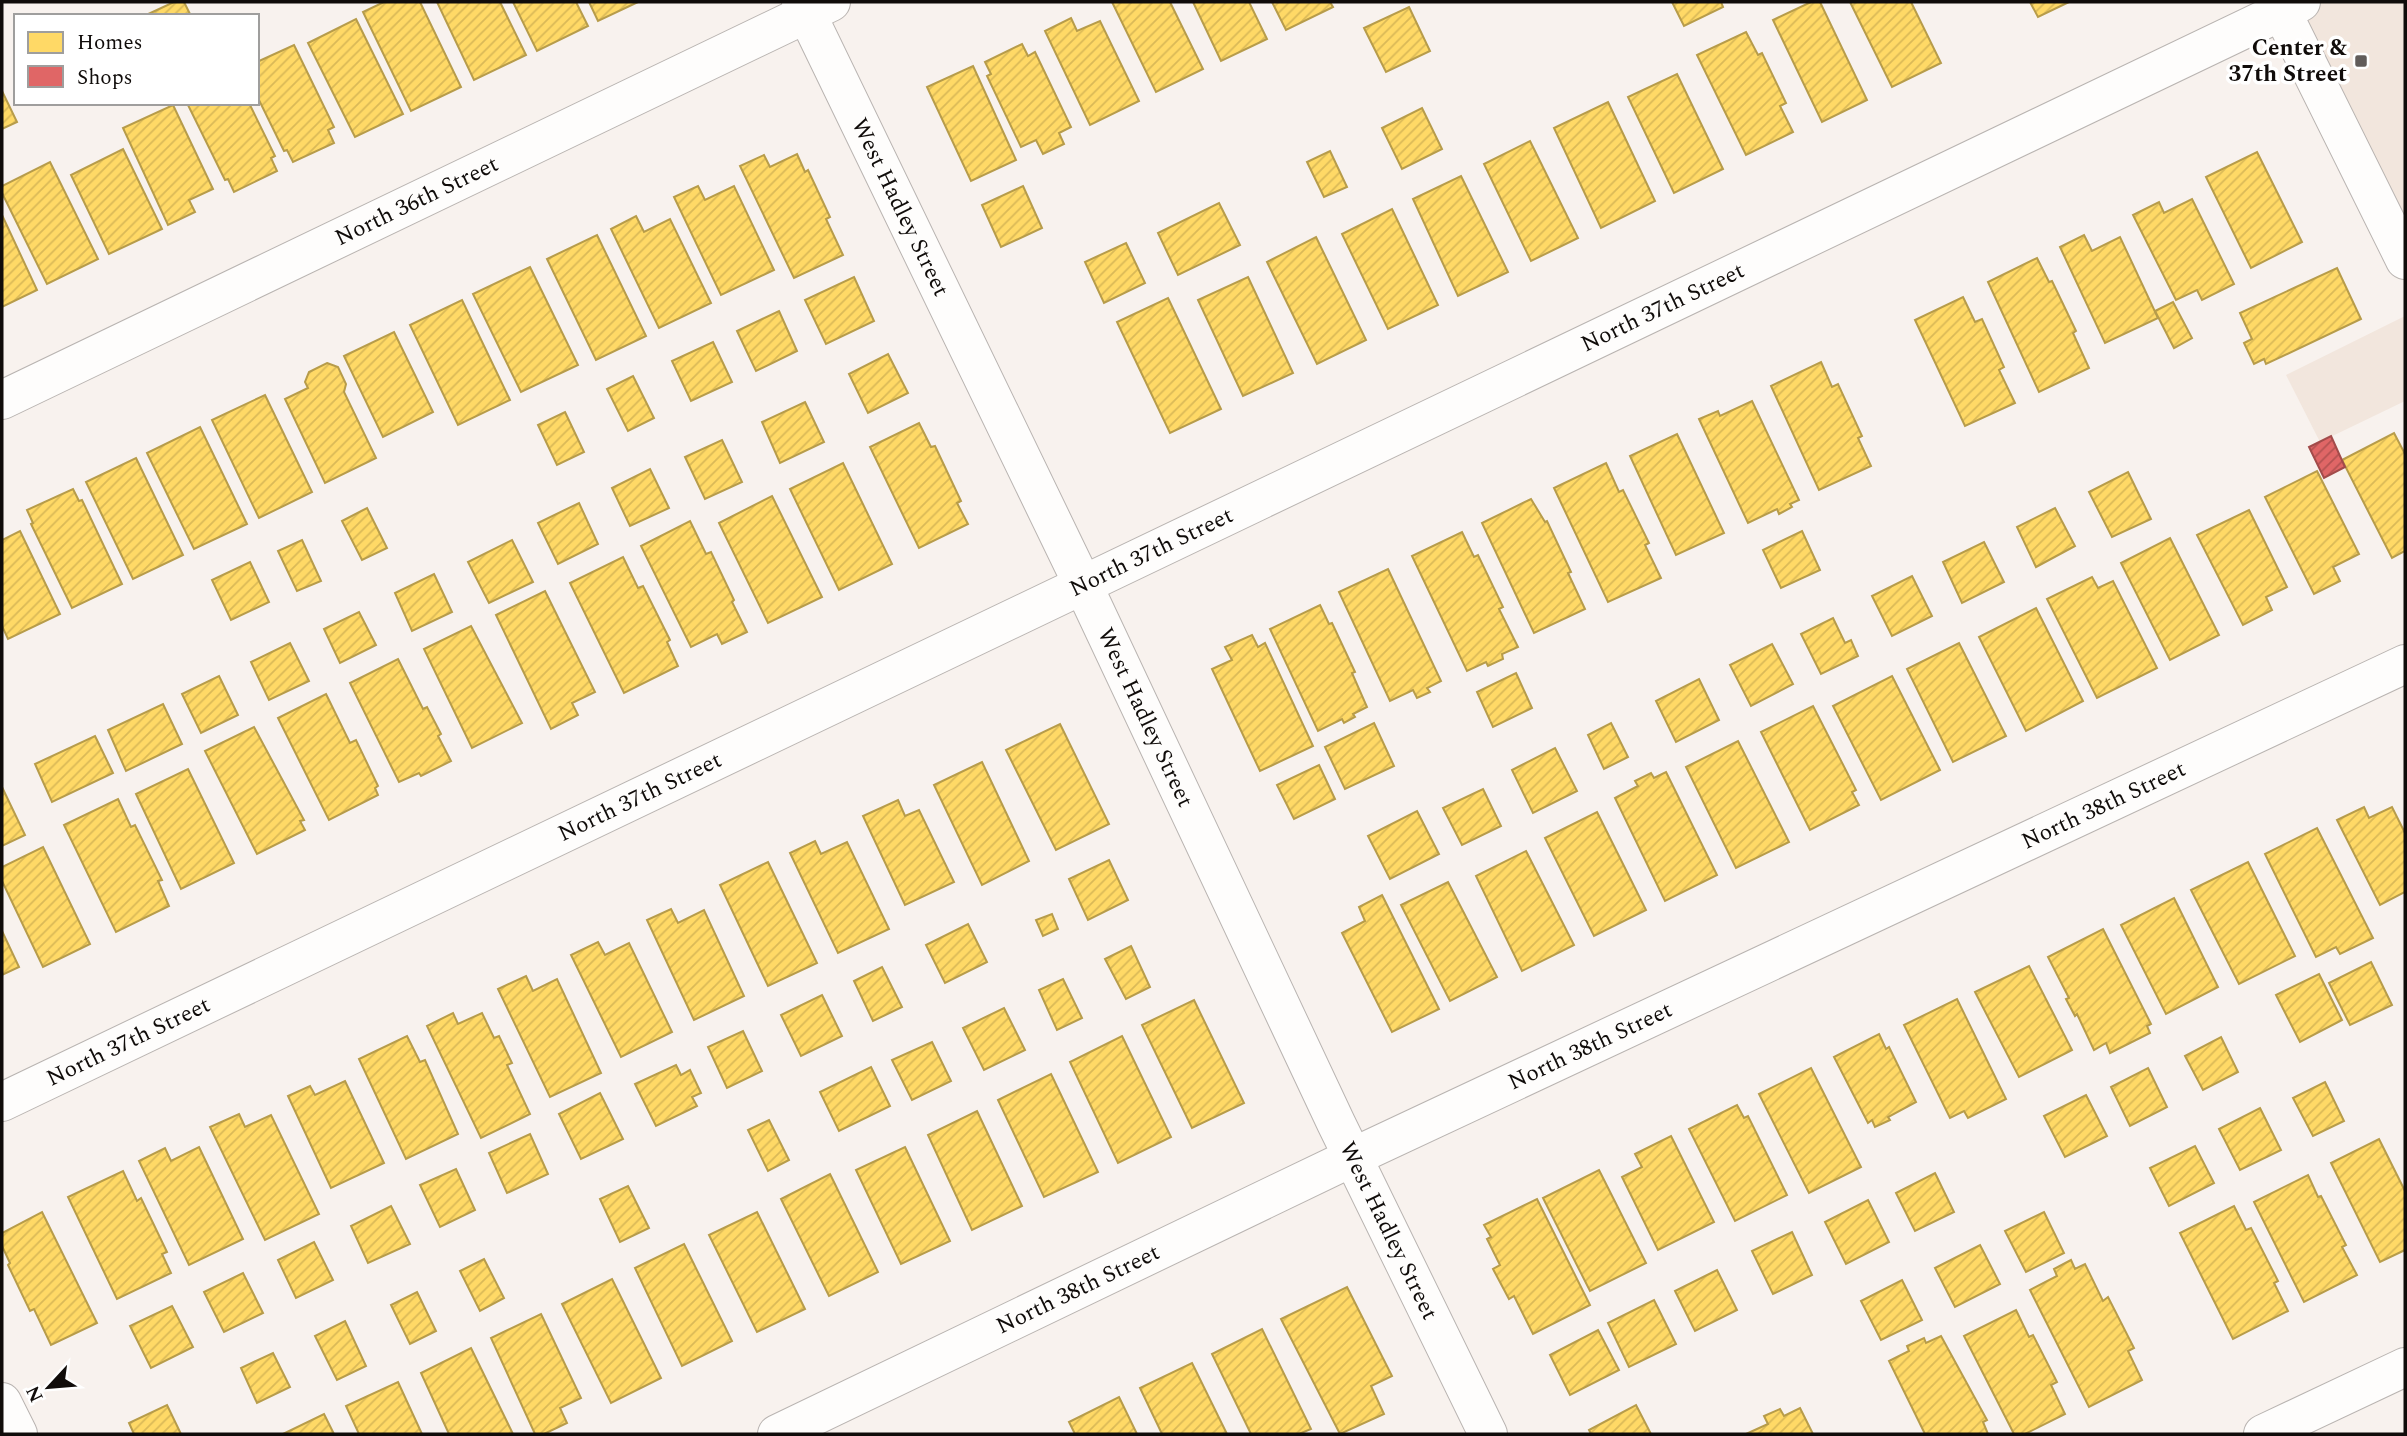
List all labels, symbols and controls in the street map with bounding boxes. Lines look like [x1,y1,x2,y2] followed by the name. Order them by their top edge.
[14,14,259,105] legend
[77,27,143,59] text: Homes
[2228,31,2347,92] place label: Center & 37th Street
[2353,53,2369,69] marker: Center & 37th Street
[77,62,133,94] text: Shops
[842,112,958,303] street label: West Hadley Street
[329,147,504,255] street label: North 36th Street
[1575,253,1751,362] street label: North 37th Street
[1063,498,1239,606] street label: North 37th Street
[1088,622,1203,813] street label: West Hadley Street
[552,743,728,851] street label: North 37th Street
[2016,752,2192,859] street label: North 38th Street
[40,987,216,1096] street label: North 37th Street
[1502,992,1678,1099] street label: North 38th Street
[1330,1136,1447,1326] street label: West Hadley Street
[990,1235,1166,1344] street label: North 38th Street
[14,1352,84,1422] north arrow
[19,1380,52,1407] text: N

